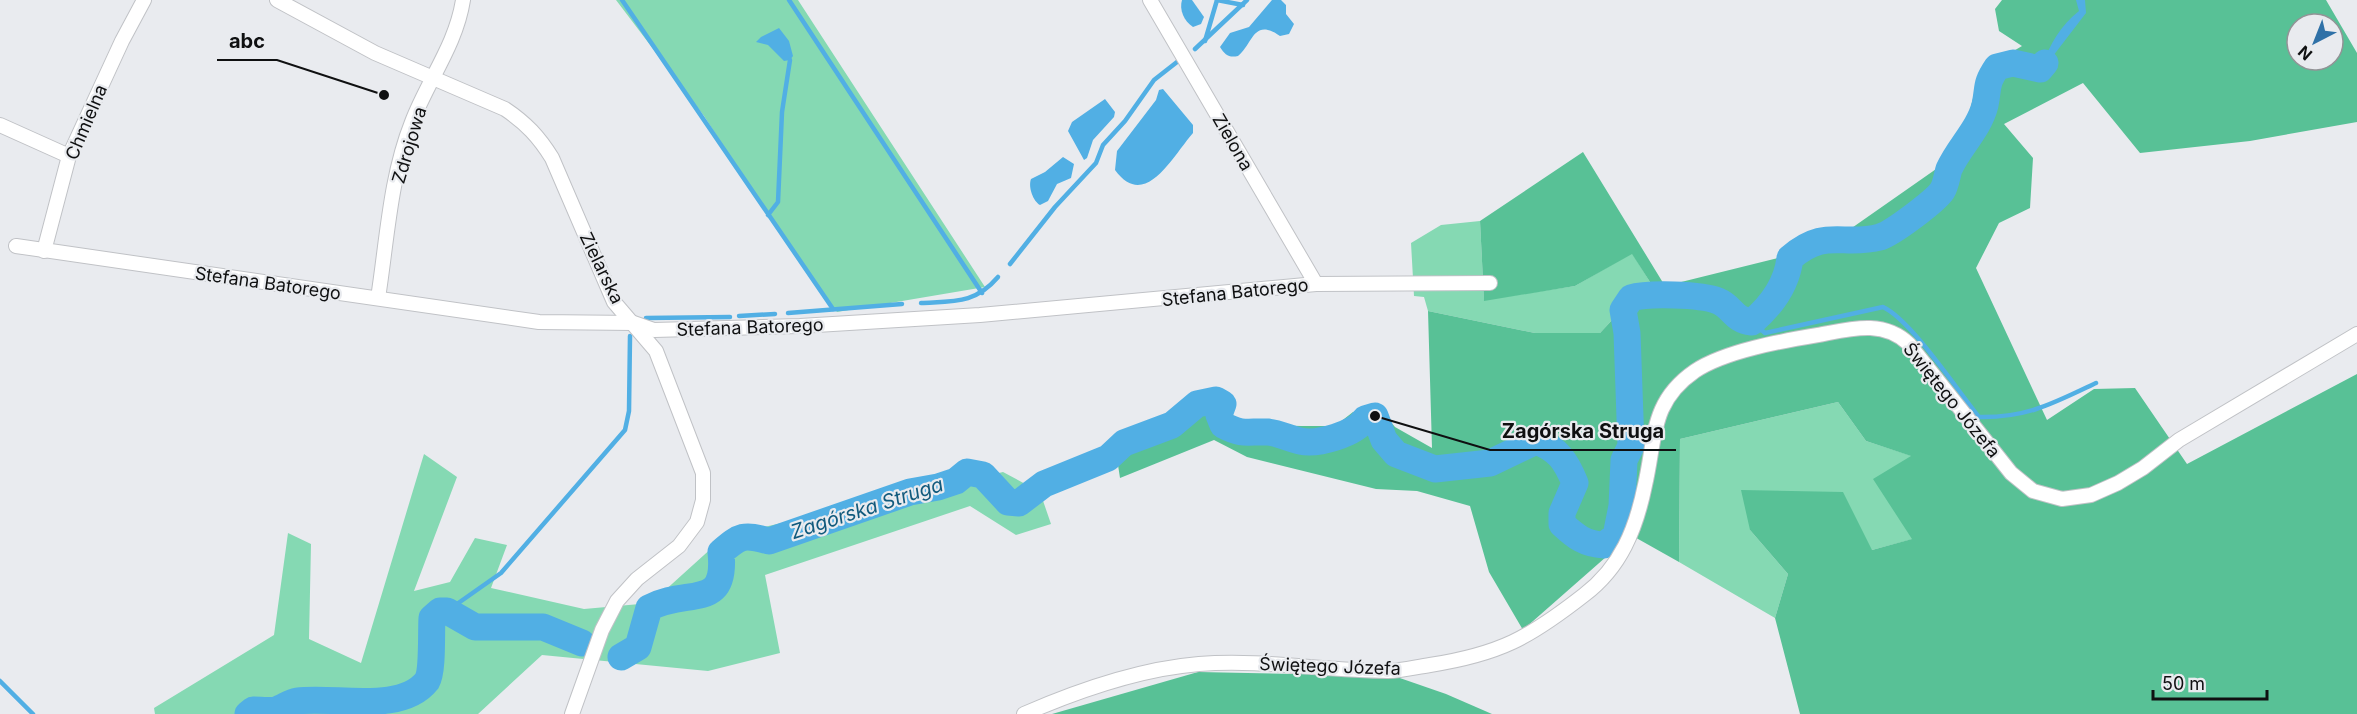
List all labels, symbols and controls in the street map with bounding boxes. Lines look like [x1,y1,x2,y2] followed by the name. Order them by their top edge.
[2285,12,2345,72] north arrow
[217,22,277,60] callout: abc
[229,29,265,53] text: abc
[2294,42,2316,65] text: N
[61,81,111,163] street label: Chmielna
[387,104,431,186] street label: Zdrojowa
[1208,110,1258,174] street label: Zielona
[576,229,628,307] street label: Zielarska
[194,262,342,304] street label: Stefana Batorego
[1161,274,1309,310] street label: Stefana Batorego
[676,314,824,340] street label: Stefana Batorego
[1899,338,2006,462] street label: Świętego Józefa
[1490,412,1676,450] callout: Zagórska Struga
[1502,419,1664,443] text: Zagórska Struga
[788,472,946,544] water label: Zagórska Struga
[1259,652,1401,679] street label: Świętego Józefa
[2153,663,2267,701] scale bar
[2162,673,2205,694] text: 50 m

